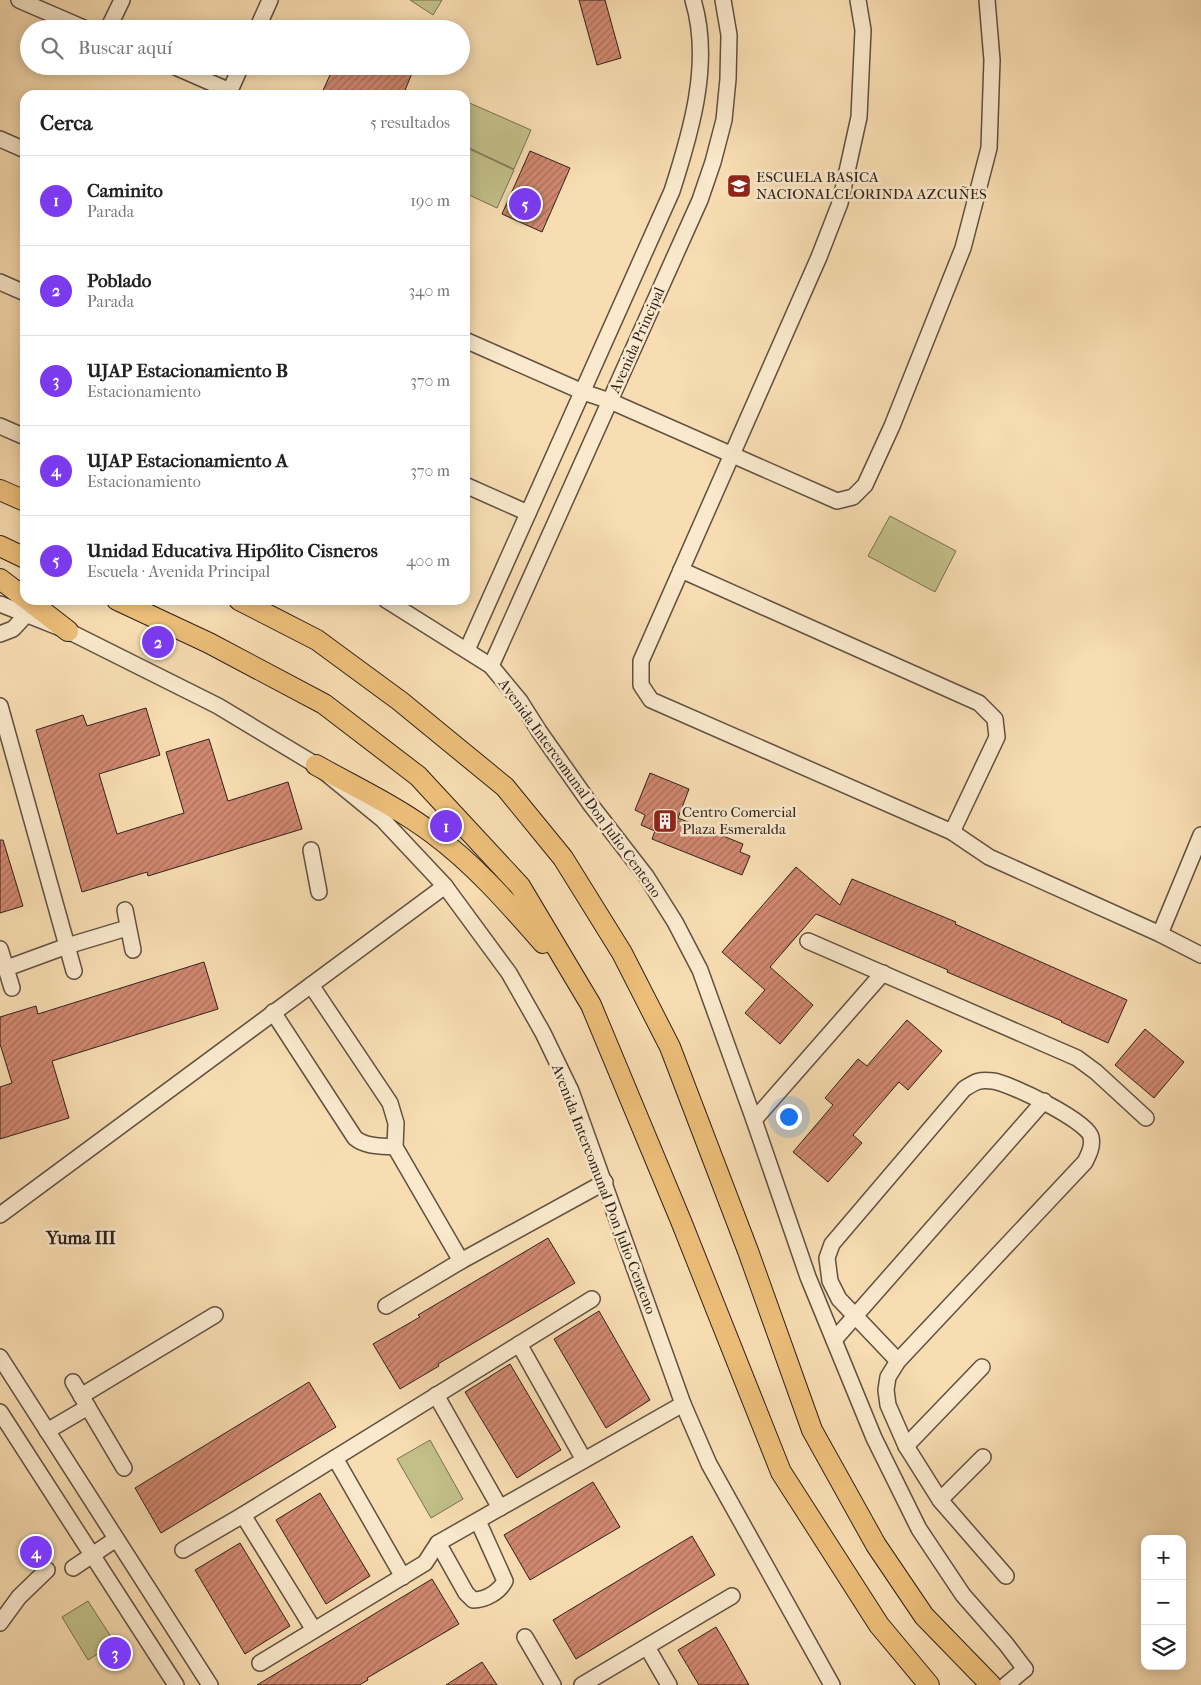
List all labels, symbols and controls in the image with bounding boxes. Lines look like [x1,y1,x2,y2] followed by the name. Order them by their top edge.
[20,20,470,75] search box
[38,34,66,62] icon: search
[78,37,172,59] text: Buscar aquí
[40,111,92,135] text: Cerca
[370,113,450,132] text: 5 resultados
[756,168,987,203] place label: ESCUELA BASICA NACIONALCLORINDA AZCUÑES
[726,173,752,199] school or university icon: ESCUELA BASICA NACIONALCLORINDA AZCUÑES
[87,180,163,202] text: Caminito
[509,185,541,223] pin: 5
[53,191,59,210] text: 1
[410,191,450,210] text: 190 m
[87,202,134,221] text: Parada
[87,270,151,292] text: Poblado
[52,281,60,300] text: 2
[408,281,450,300] text: 340 m
[605,284,668,397] street label: Avenida Principal
[87,292,134,311] text: Parada
[87,360,288,382] text: UJAP Estacionamiento B
[53,371,59,390] text: 3
[410,371,450,390] text: 370 m
[87,382,201,401] text: Estacionamiento
[87,450,288,472] text: UJAP Estacionamiento A
[51,461,61,480] text: 4
[410,461,450,480] text: 370 m
[87,472,201,491] text: Estacionamiento
[87,540,378,562] text: Unidad Educativa Hipólito Cisneros
[53,551,59,570] text: 5
[406,551,450,570] text: 400 m
[87,562,270,581] text: Escuela · Avenida Principal
[142,623,174,661] pin: 2
[494,674,666,901] street label: Avenida Intercomunal Don Julio Centeno
[682,803,797,838] place label: Centro Comercial Plaza Esmeralda
[430,807,462,845] pin: 1
[652,808,678,834] building icon: Centro Comercial Plaza Esmeralda
[548,1061,660,1317] street label: Avenida Intercomunal Don Julio Centeno
[776,1104,802,1130] your location
[45,1228,116,1249] district label: Yuma III
[20,1533,52,1571] pin: 4
[1141,1535,1186,1670] map controls
[1141,1535,1186,1580] button: +
[1141,1580,1186,1625] button: −
[1141,1625,1186,1670] button: layers
[99,1634,131,1672] pin: 3

